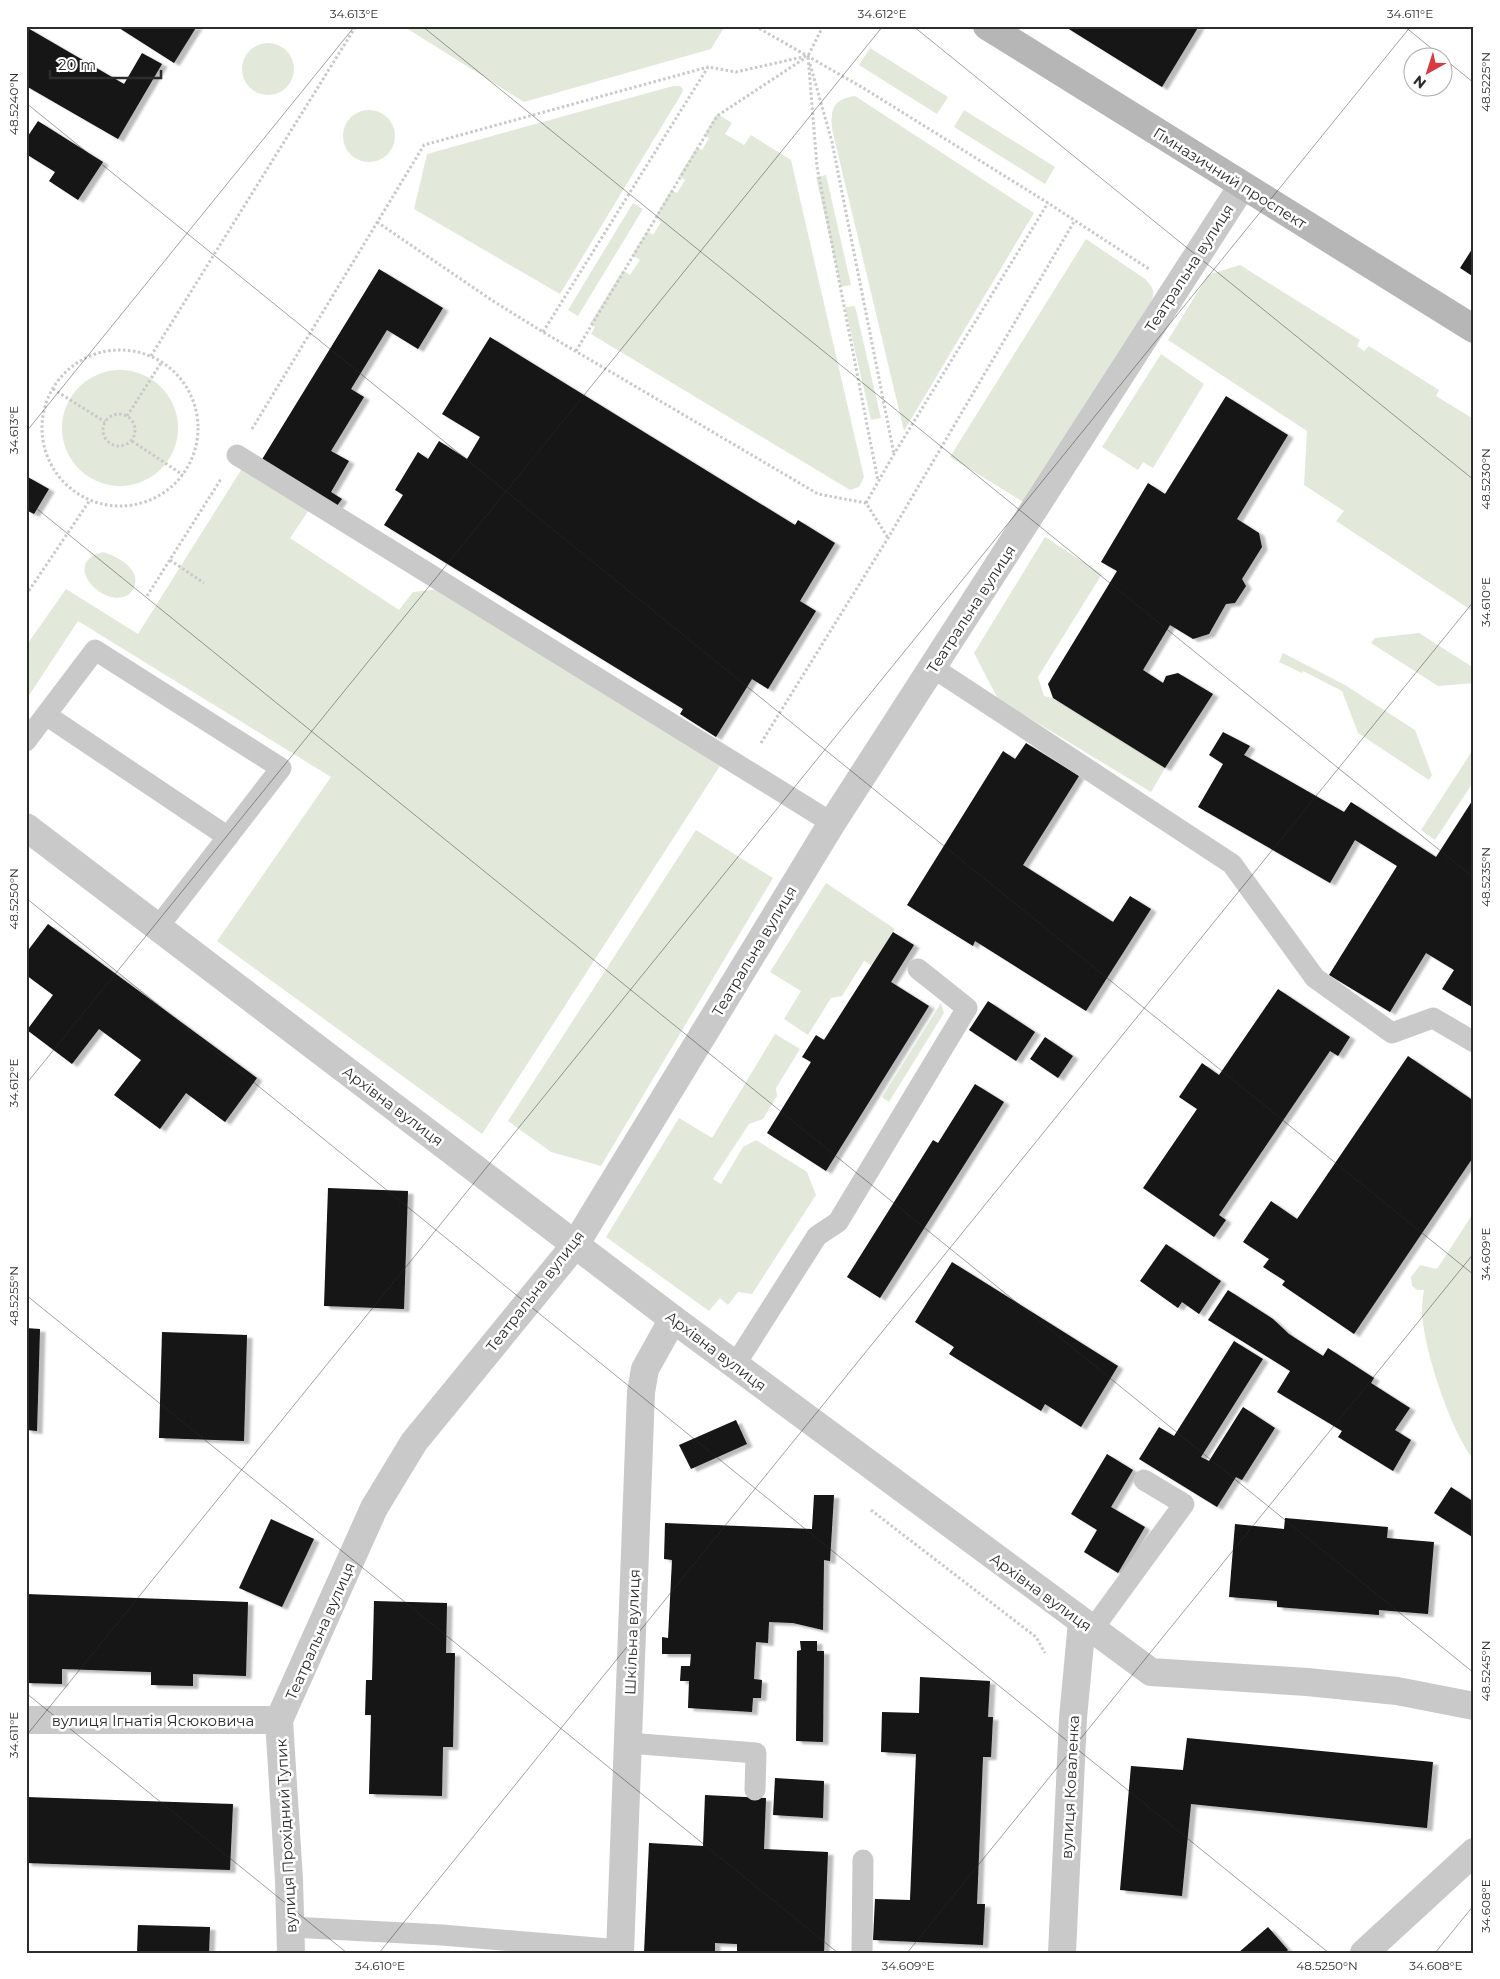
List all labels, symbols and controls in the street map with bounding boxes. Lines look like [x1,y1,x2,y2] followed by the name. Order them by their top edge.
[330,6,378,21] text: 34.613°E
[858,6,906,21] text: 34.612°E
[1387,6,1433,21] text: 34.611°E
[50,48,161,80] scale bar
[1402,48,1452,98] north arrow
[1478,52,1493,112] text: 48.5225°N
[58,55,96,74] text: 20 m
[1410,72,1430,93] text: N
[6,73,21,135] text: 48.5240°N
[1150,123,1311,233] street label: Гімназичний проспект
[1140,200,1238,336] street label: Театральна вулиця
[6,406,21,454] text: 34.613°E
[1478,448,1493,510] text: 48.5230°N
[922,541,1020,677] street label: Театральна вулиця
[1478,577,1493,627] text: 34.610°E
[1478,847,1493,907] text: 48.5235°N
[6,868,21,930] text: 48.5250°N
[708,882,800,1020] street label: Театральна вулиця
[6,1059,21,1107] text: 34.612°E
[339,1062,447,1150] street label: Архівна вулиця
[482,1226,588,1356] street label: Театральна вулиця
[1478,1228,1493,1281] text: 34.609°E
[6,1266,21,1326] text: 48.5255°N
[662,1307,770,1395] street label: Архівна вулиця
[986,1549,1096,1635] street label: Архівна вулиця
[281,1559,359,1703] street label: Театральна вулиця
[620,1569,644,1695] street label: Шкільна вулиця
[1478,1641,1493,1701] text: 48.5245°N
[52,1711,254,1730] street label: вулиця Ігнатія Ясюковича
[6,1712,21,1758] text: 34.611°E
[1057,1715,1083,1859] street label: вулиця Коваленка
[271,1738,301,1934] street label: вулиця Прохідний Тупик
[1478,1879,1493,1933] text: 34.608°E
[355,1958,405,1973] text: 34.610°E
[882,1958,935,1973] text: 34.609°E
[1296,1958,1358,1973] text: 48.5250°N
[1409,1958,1463,1973] text: 34.608°E

